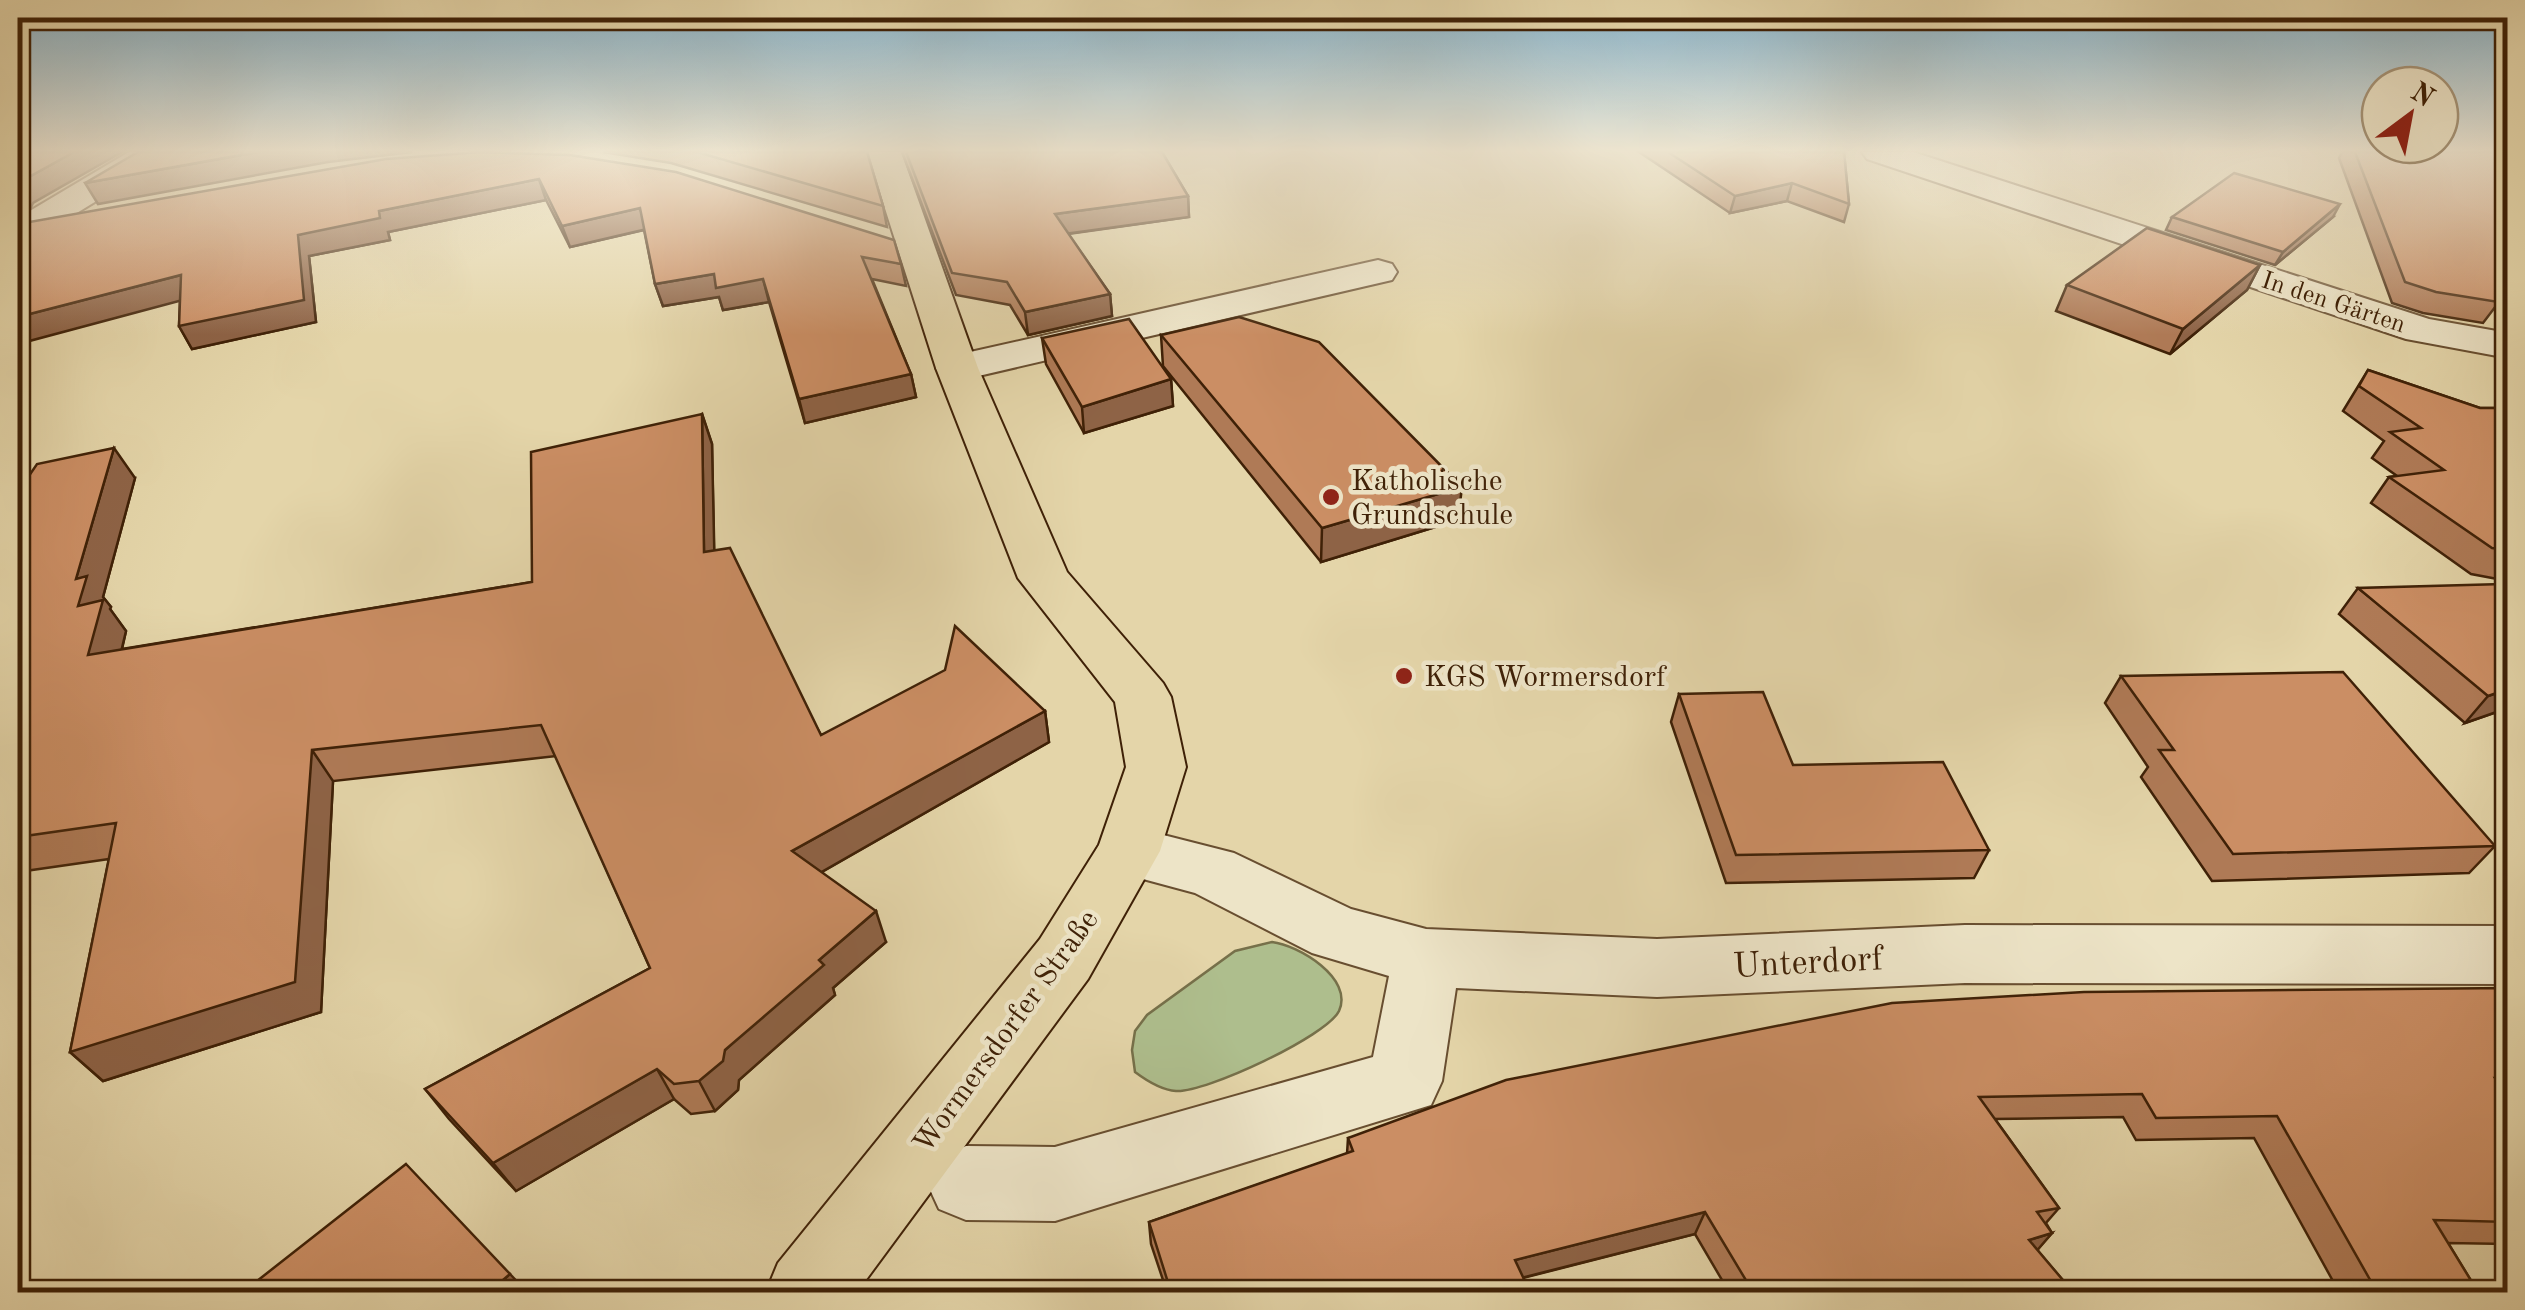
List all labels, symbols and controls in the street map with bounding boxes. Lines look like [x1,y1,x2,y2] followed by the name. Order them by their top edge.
[2360,65,2460,165] north arrow
[2405,79,2439,114] text: N
[2258,268,2408,338] street label: In den Gärten
[1351,467,1513,531] place label: Katholische Grundschule
[1320,486,1342,508] marker: Katholische Grundschule
[1424,663,1667,693] place label: KGS Wormersdorf
[1393,665,1415,687] marker: KGS Wormersdorf
[909,905,1105,1159] street label: Wormersdorfer Straße
[1732,942,1886,985] street label: Unterdorf

